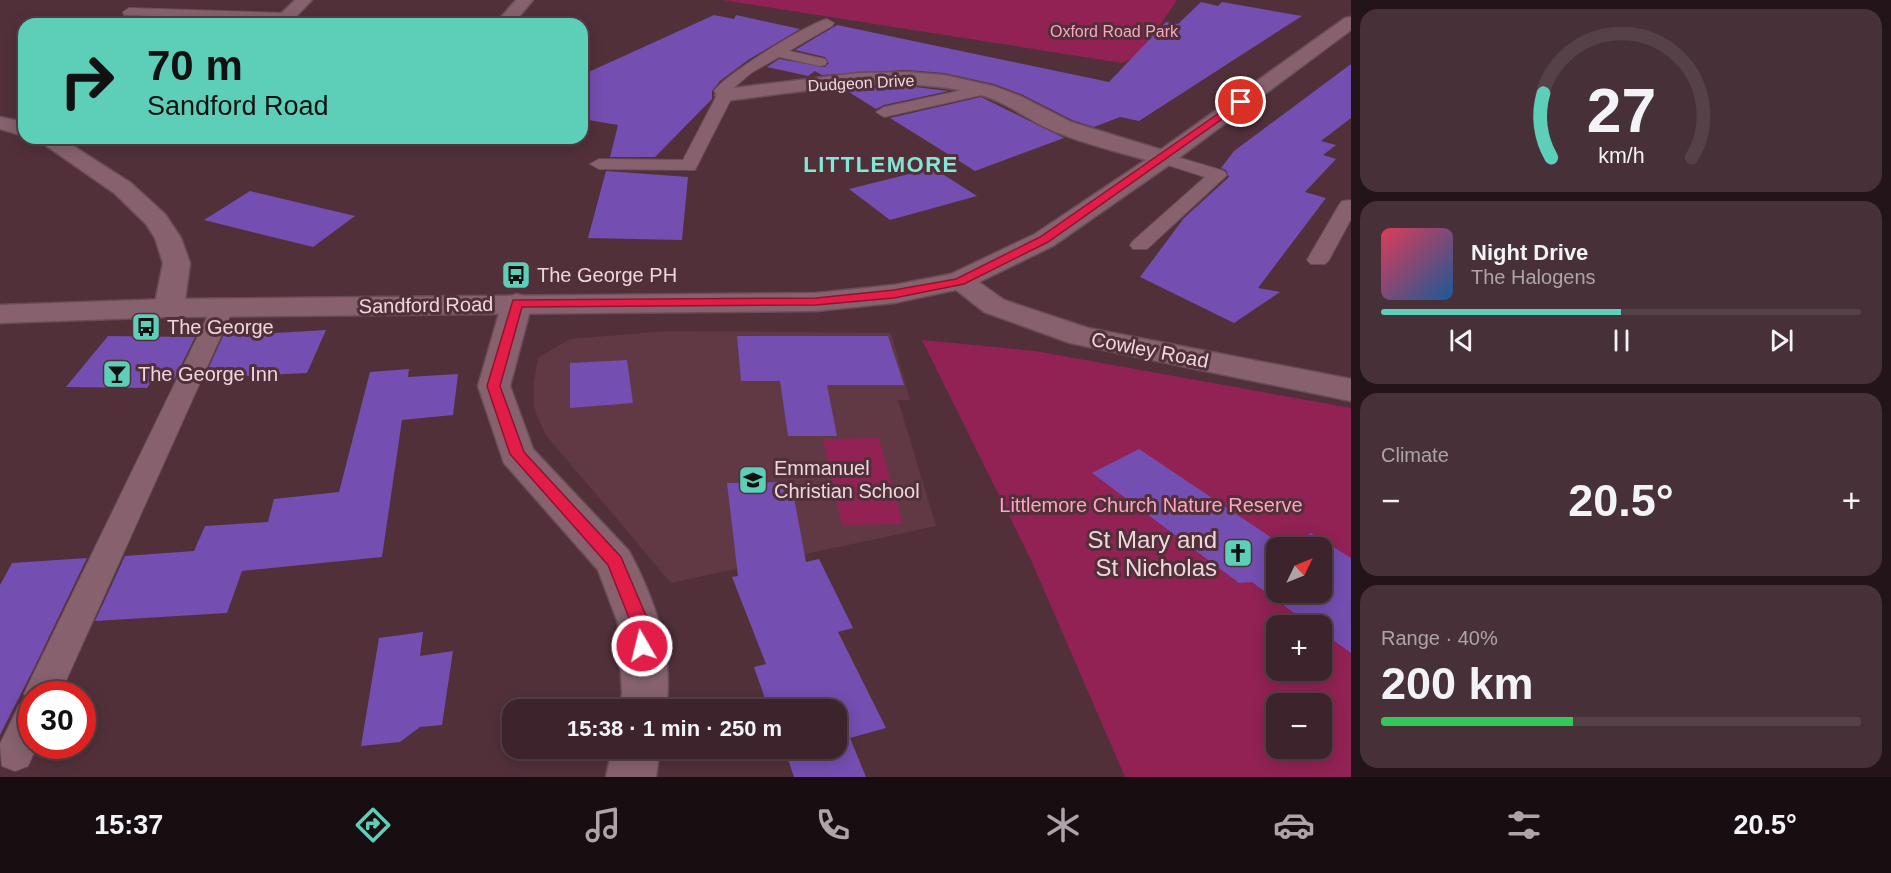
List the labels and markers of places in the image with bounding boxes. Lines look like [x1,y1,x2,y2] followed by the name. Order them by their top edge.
[1215,76,1266,127] pin
[500,259,532,291] bus stop icon: The George PH
[537,264,677,286] place label: The George PH
[130,311,162,343] bus stop icon: The George
[167,316,274,338] place label: The George
[101,358,133,390] bar icon: The George Inn
[138,363,278,385] place label: The George Inn
[774,457,920,502] place label: Emmanuel Christian School
[737,464,769,496] school or university icon: Emmanuel Christian School
[1088,526,1217,581] place label: St Mary and St Nicholas
[1222,537,1254,569] church icon: St Mary and St Nicholas

